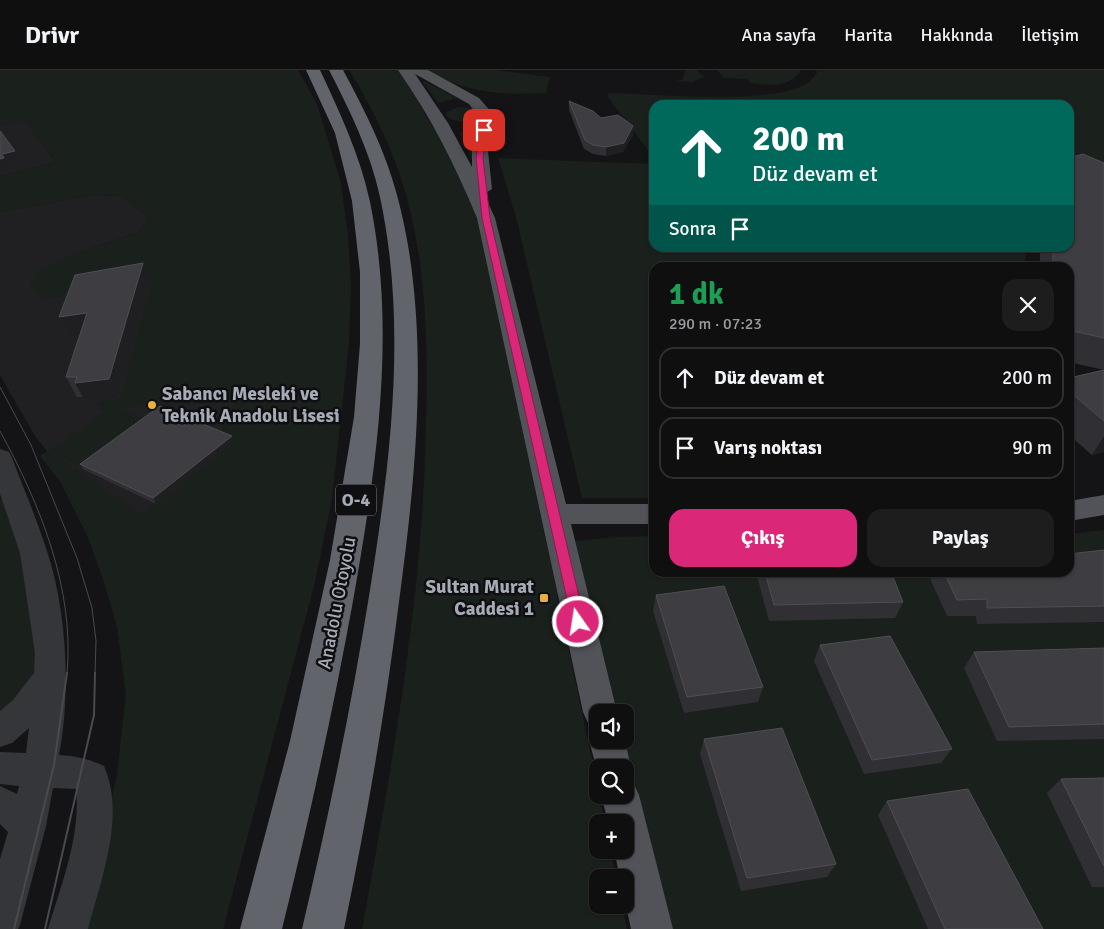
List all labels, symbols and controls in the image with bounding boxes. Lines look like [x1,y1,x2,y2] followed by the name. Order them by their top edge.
[25,20,79,50] text: Drivr
[742,24,816,46] text: Ana sayfa
[844,24,893,46] text: Harita
[921,24,993,46] text: Hakkında
[1021,24,1079,46] text: İletişim
[463,109,505,151] pin
[470,116,498,144] icon: arrive
[752,117,845,160] text: 200 m
[669,120,734,185] icon: ahead
[752,160,878,187] text: Düz devam et
[726,215,754,243] icon: arrive
[669,217,716,241] text: Sonra
[669,276,724,313] text: 1 dk
[1002,279,1054,331] button: close
[669,314,762,334] text: 290 m · 07:23
[671,364,699,392] icon: ahead
[714,366,824,390] text: Düz devam et
[1002,366,1052,390] text: 200 m
[162,382,340,428] place label: Sabancı Mesleki ve Teknik Anadolu Lisesi
[146,399,158,411] marker: Sabancı Mesleki ve Teknik Anadolu Lisesi
[671,434,699,462] icon: arrive
[714,436,822,460] text: Varış noktası
[1012,436,1052,460] text: 90 m
[336,484,376,516] road number: O-4
[669,509,857,567] button: Çıkış
[867,509,1054,567] button: Paylaş
[312,535,362,671] street label: Anadolu Otoyolu
[426,575,534,621] place label: Sultan Murat Caddesi 1
[538,592,550,604] marker: Sultan Murat Caddesi 1
[551,595,603,647] position arrow
[589,704,634,914] map controls
[589,704,634,749] button: sound
[589,759,634,804] button: search
[589,814,634,859] button: +
[589,869,634,914] button: −

